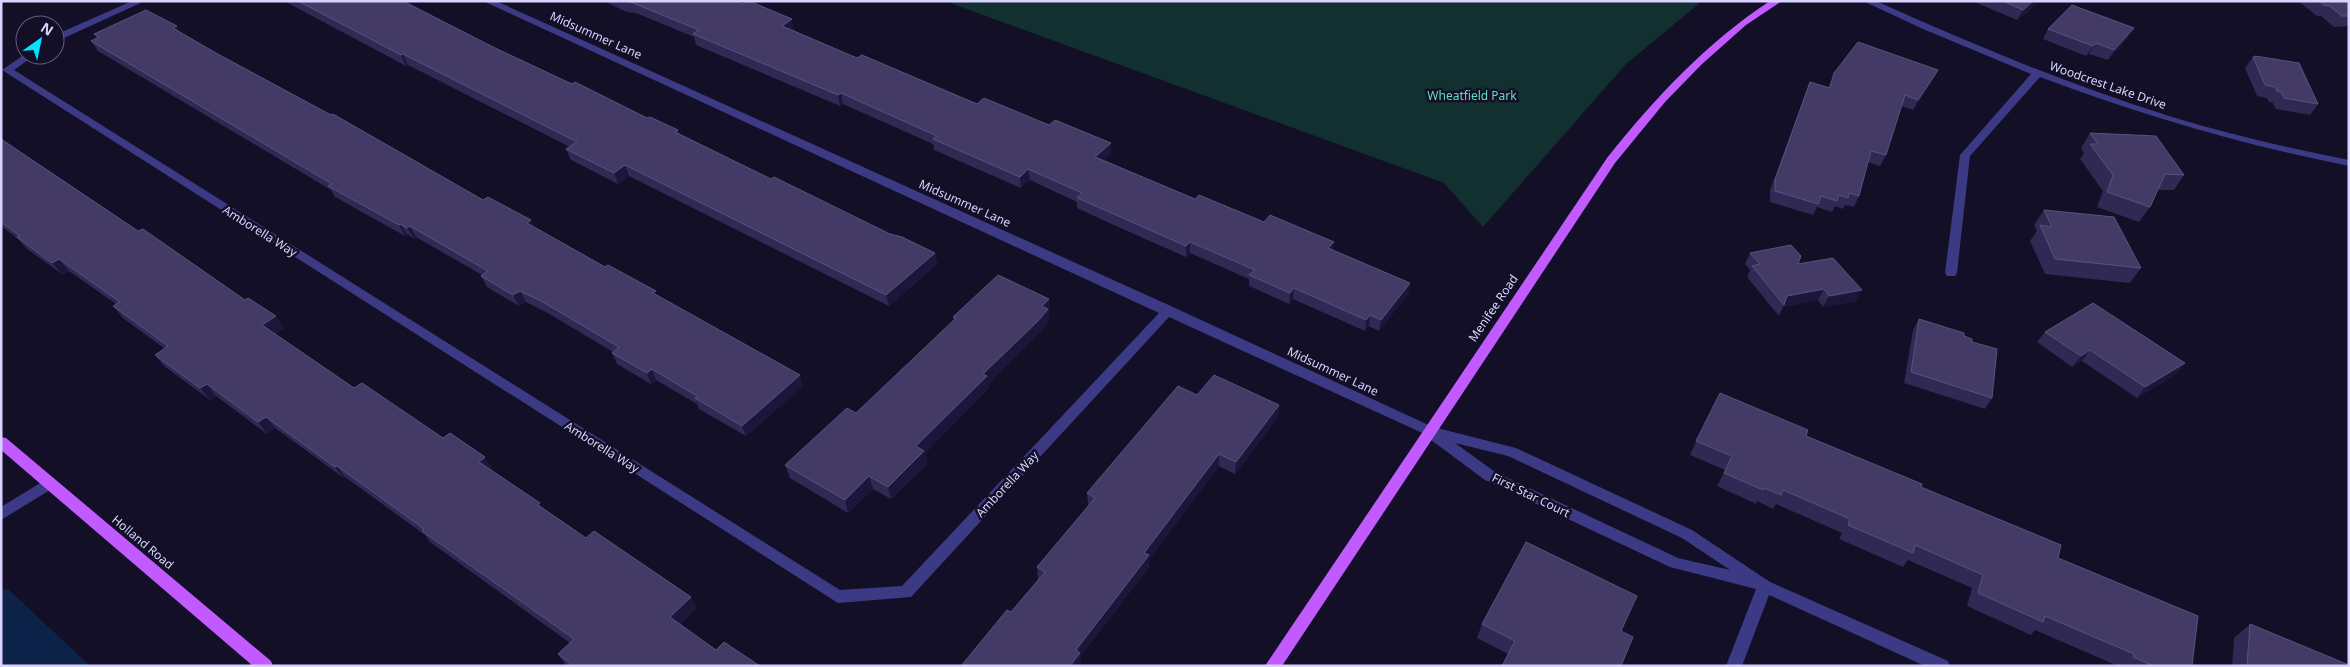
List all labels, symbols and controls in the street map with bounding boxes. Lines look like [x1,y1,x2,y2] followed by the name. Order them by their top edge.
[547,7,645,63] street label: Midsummer Lane
[15,15,65,65] north arrow
[37,18,57,40] text: N
[2047,57,2169,113] street label: Woodcrest Lake Drive
[1427,87,1517,104] park label: Wheatfield Park
[916,175,1014,231] street label: Midsummer Lane
[220,201,301,261] street label: Amborella Way
[1464,271,1522,345] street label: Menifee Road
[1285,342,1382,400] street label: Midsummer Lane
[562,417,643,477] street label: Amborella Way
[972,447,1043,521] street label: Amborella Way
[1489,469,1573,522] street label: First Star Court
[108,511,178,573] street label: Holland Road

